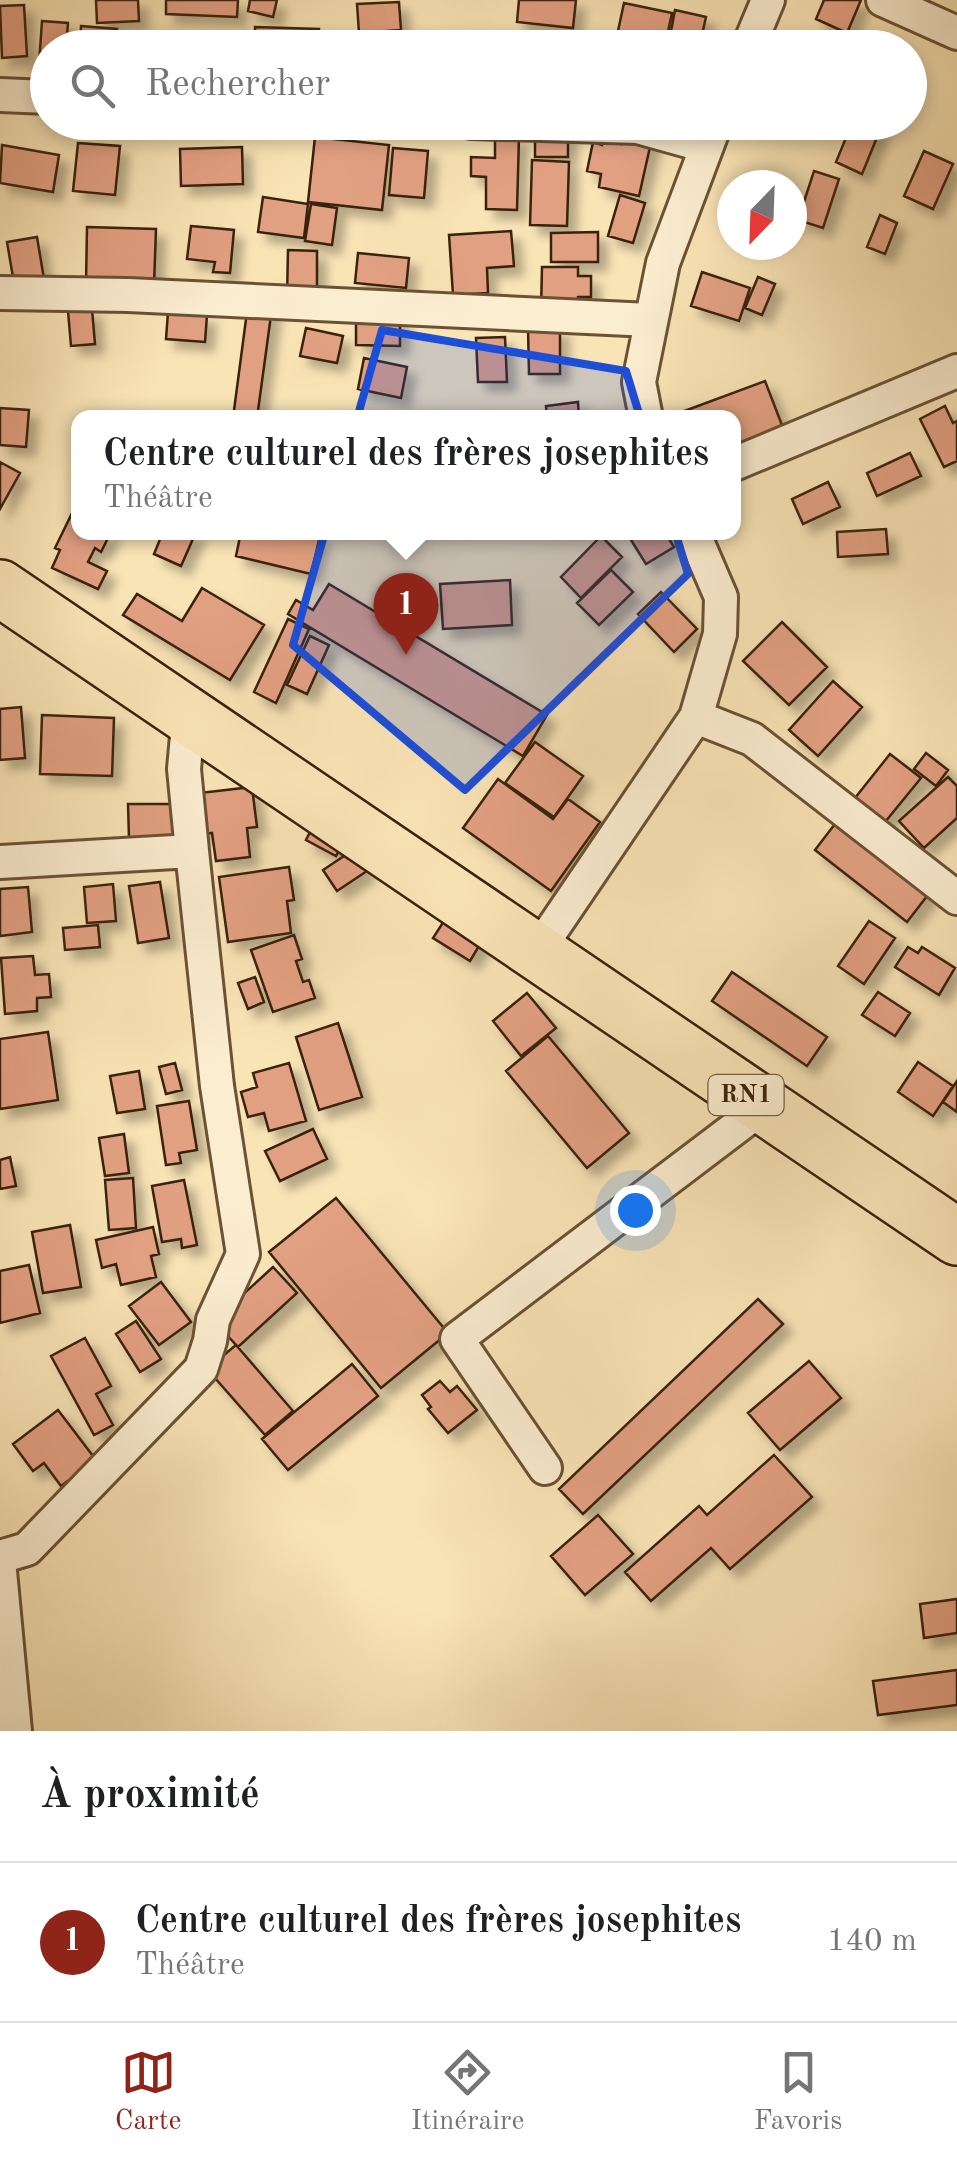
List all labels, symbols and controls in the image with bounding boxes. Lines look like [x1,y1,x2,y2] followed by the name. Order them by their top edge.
[30,30,927,140] search box
[65,58,120,113] icon: search
[145,66,330,104] text: Rechercher
[717,170,807,260] north arrow
[71,410,741,540] popup
[103,436,709,474] text: Centre culturel des frères josephites
[103,483,213,515] text: Théâtre
[374,572,438,655] pin: 1
[708,1075,784,1115] road number: RN1
[610,1185,661,1236] your location
[40,1775,260,1817] text: À proximité
[135,1903,741,1941] text: Centre culturel des frères josephites
[63,1926,82,1958] text: 1
[827,1926,917,1958] text: 140 m
[135,1950,245,1982] text: Théâtre
[115,2045,181,2140] tab: Carte
[411,2045,524,2140] tab: Itinéraire
[754,2045,842,2140] tab: Favoris

